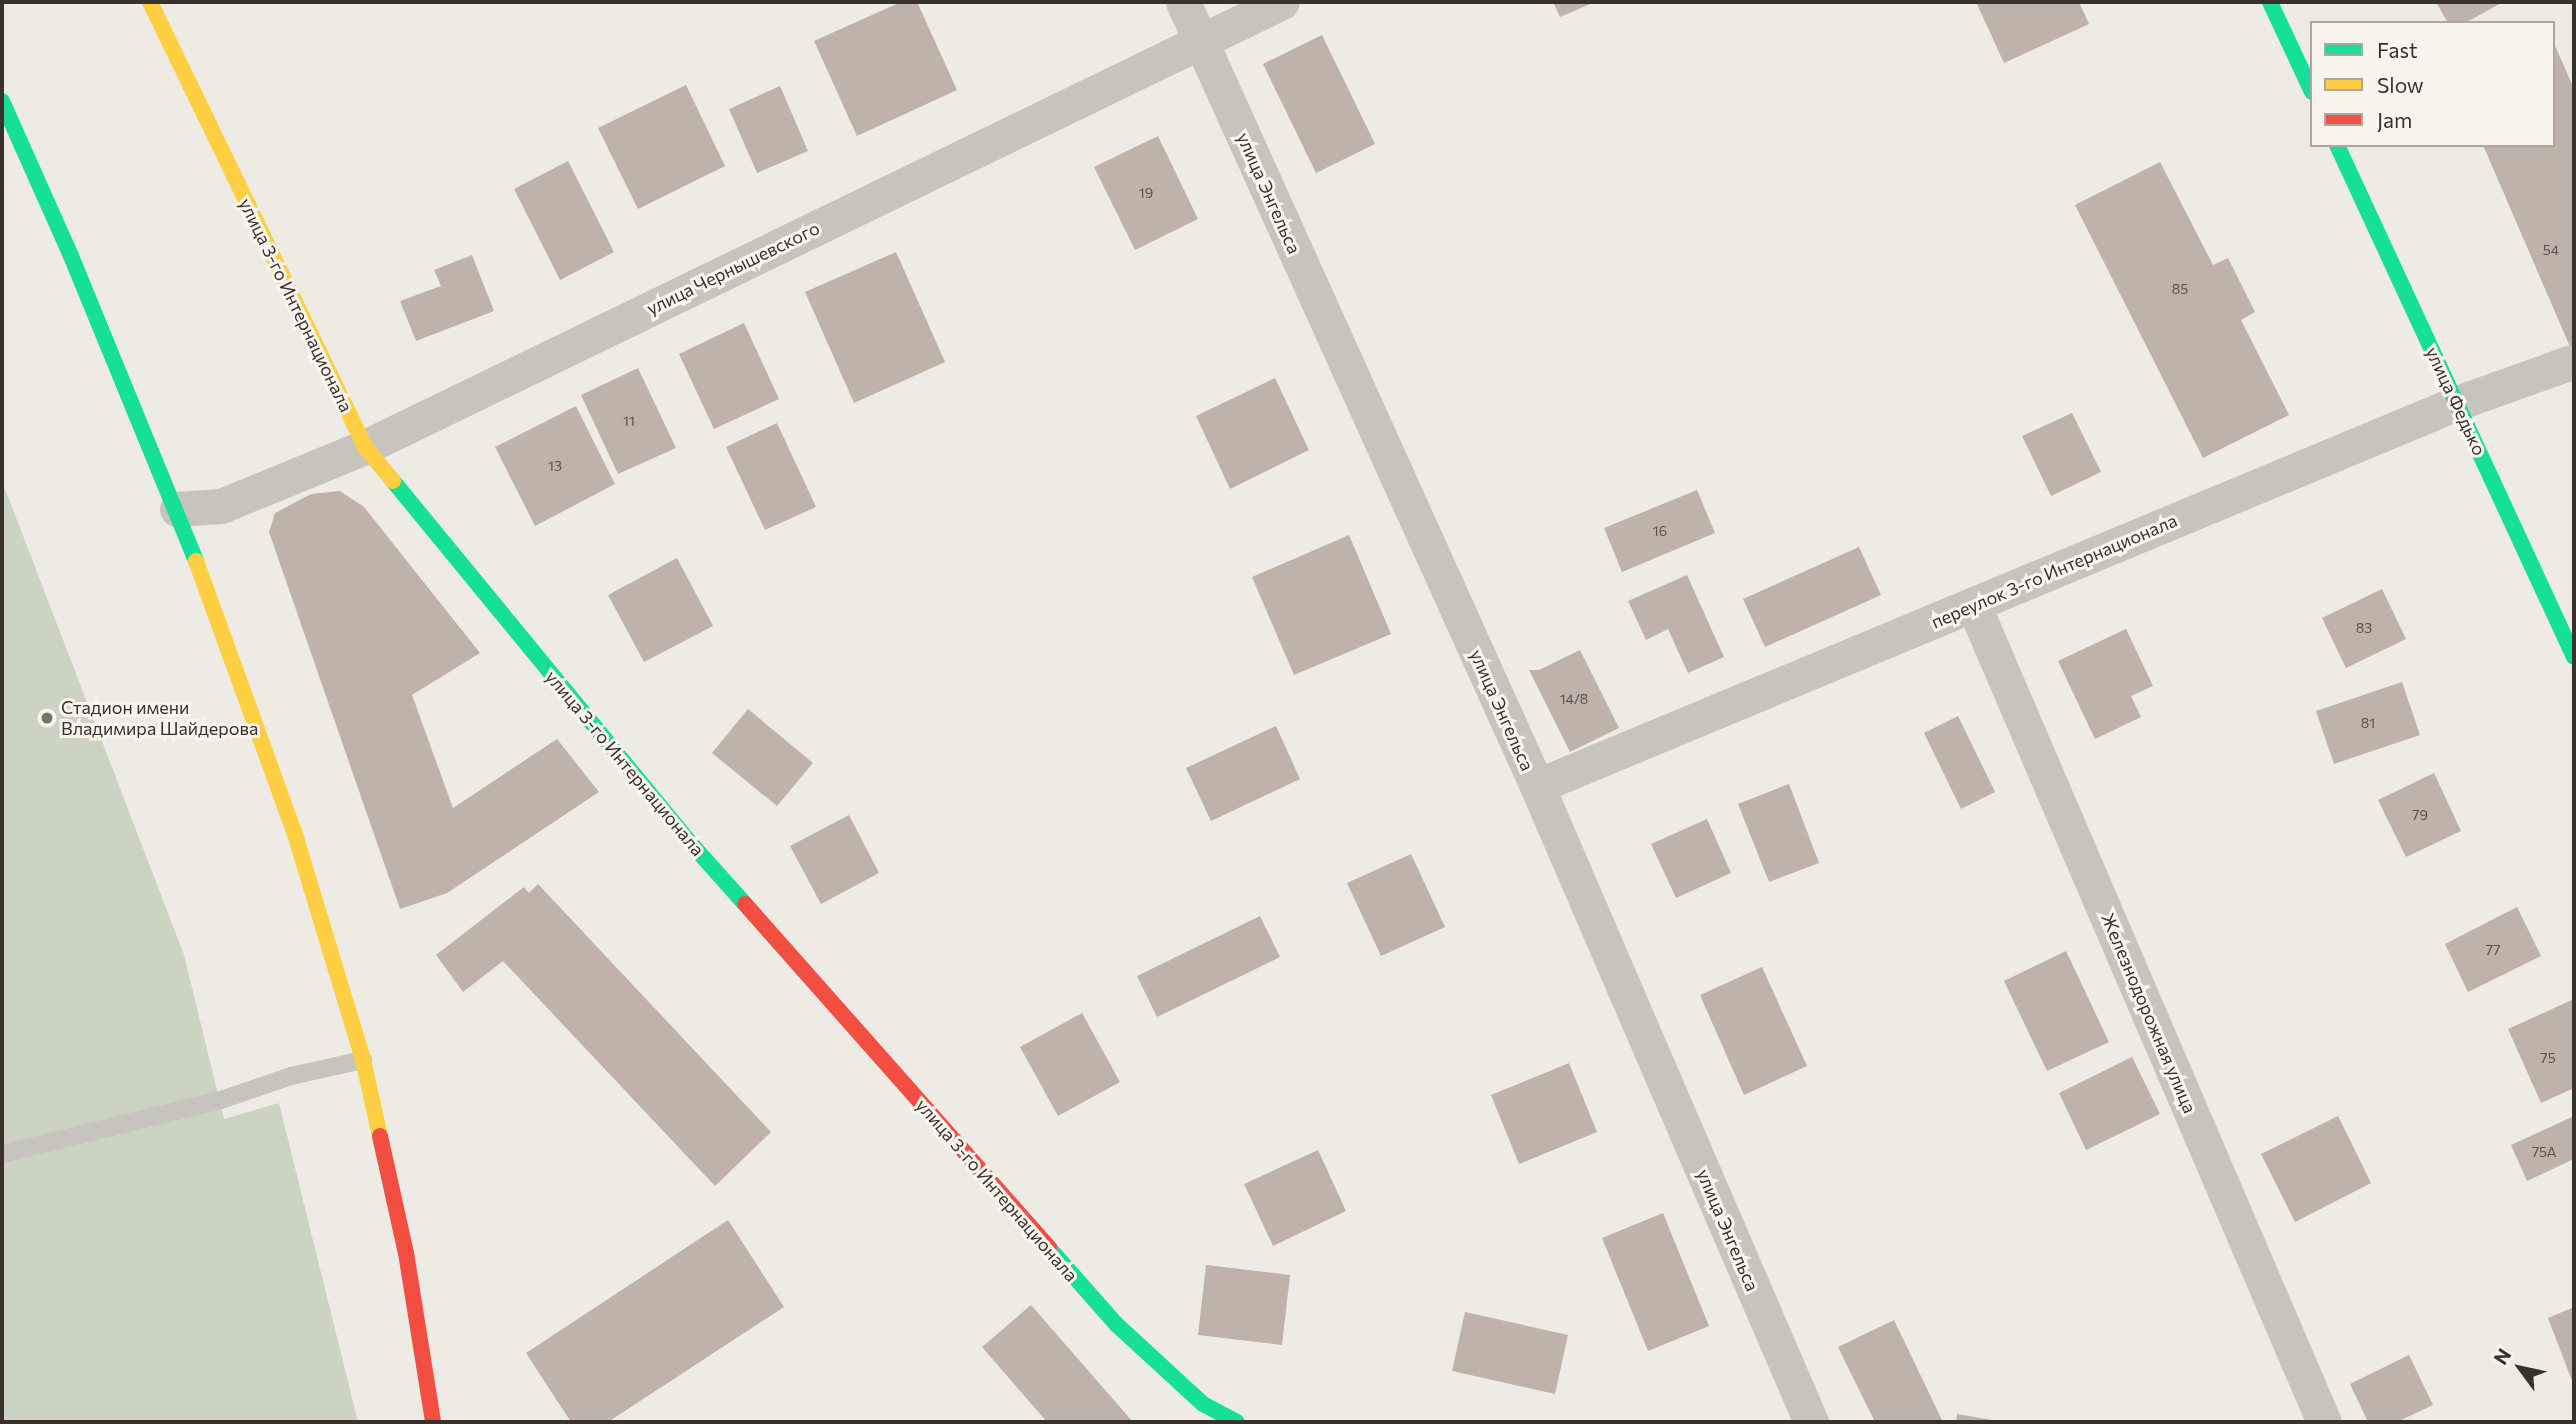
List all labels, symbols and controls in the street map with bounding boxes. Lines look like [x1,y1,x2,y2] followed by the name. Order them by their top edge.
[2310,21,2555,147] legend
[2377,37,2418,62] text: Fast
[2377,72,2424,97] text: Slow
[2377,107,2412,132] text: Jam
[1233,129,1305,257] street label: улица Энгельса
[1139,185,1153,201] house number: 19
[235,195,357,415] street label: улица 3-го Интернационала
[643,217,823,319] street label: улица Чернышевского
[2543,242,2559,258] house number: 54
[2172,281,2188,297] house number: 85
[2421,343,2491,459] street label: улица Федько
[623,413,635,429] house number: 11
[548,458,562,474] house number: 13
[1928,509,2180,633] street label: переулок 3-го Интернационала
[1653,523,1667,539] house number: 16
[2356,620,2372,636] house number: 83
[1466,646,1538,774] street label: улица Энгельса
[541,666,709,860] street label: улица 3-го Интернационала
[1560,691,1588,707] house number: 14/8
[61,697,258,740] place label: Стадион имени Владимира Шайдерова
[39,710,55,726] marker: Стадион имени Владимира Шайдерова
[2361,715,2375,731] house number: 81
[2412,807,2428,823] house number: 79
[2097,910,2201,1116] street label: Железнодорожная улица
[2486,942,2500,958] house number: 77
[2540,1050,2556,1066] house number: 75
[912,1094,1082,1286] street label: улица 3-го Интернационала
[2532,1144,2556,1160] house number: 75А
[1693,1166,1763,1294] street label: улица Энгельса
[2485,1333,2555,1403] north arrow
[2488,1344,2515,1369] text: N

